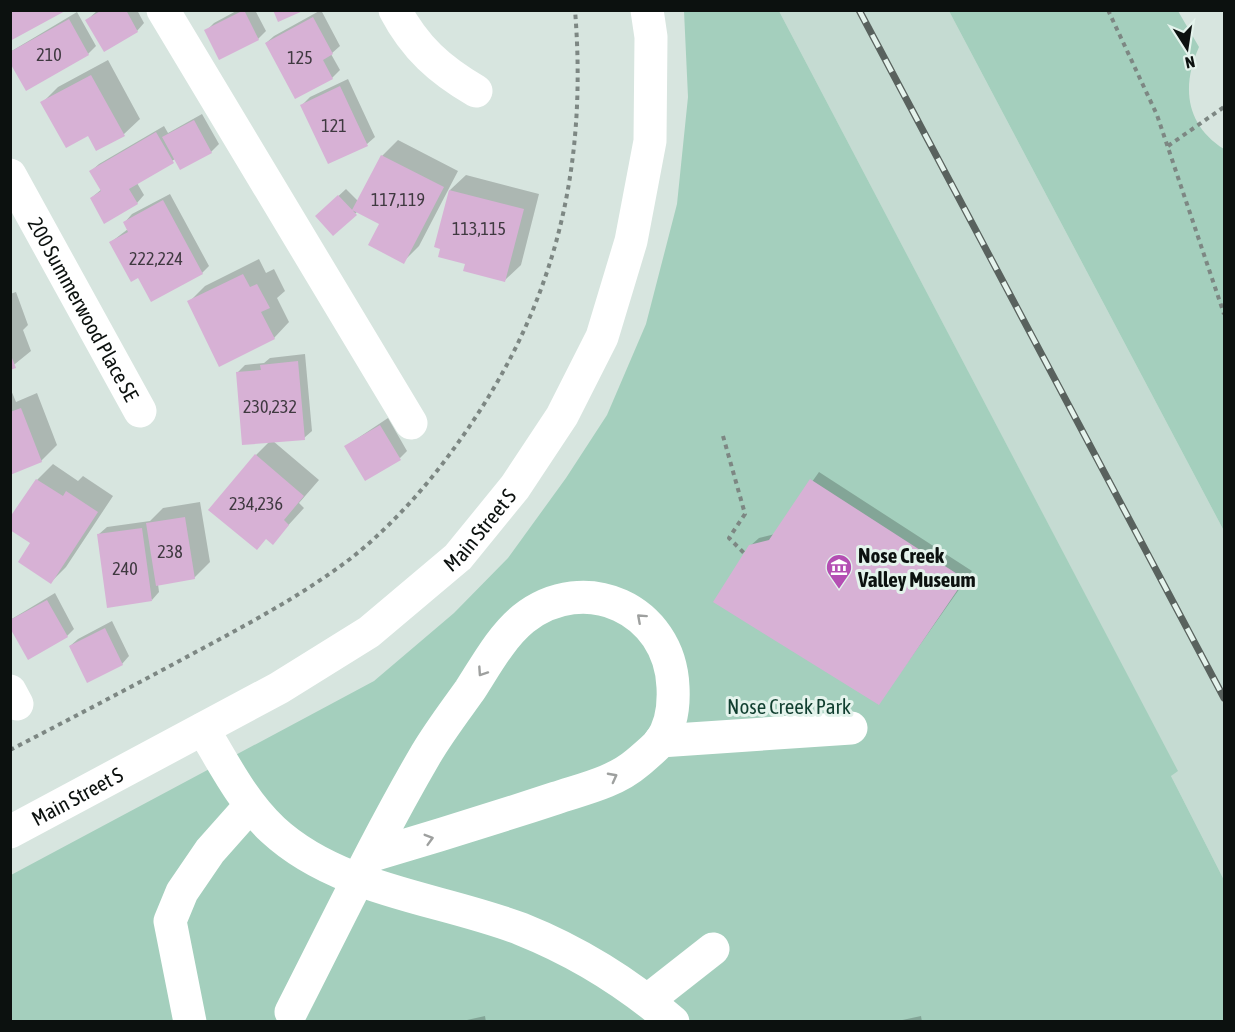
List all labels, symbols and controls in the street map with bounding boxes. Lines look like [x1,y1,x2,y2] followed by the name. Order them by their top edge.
[1157,18,1217,78] north arrow
[36,44,62,65] house number: 210
[287,47,313,68] house number: 125
[1184,53,1197,72] text: N
[321,115,347,136] house number: 121
[371,189,425,210] house number: 117,119
[24,213,144,405] street label: 200 Summerwood Place SE
[452,218,506,239] house number: 113,115
[129,248,183,269] house number: 222,224
[243,396,297,417] house number: 230,232
[439,484,521,576] street label: Main Street S
[229,493,283,514] house number: 234,236
[157,541,183,562] house number: 238
[857,543,976,591] place label: Nose Creek Valley Museum
[824,552,854,590] museum icon: Nose Creek Valley Museum
[112,558,138,579] house number: 240
[638,614,648,625] one-way arrow
[478,665,489,676] one-way arrow
[727,694,851,718] park label: Nose Creek Park
[27,762,127,830] street label: Main Street S
[607,773,618,784] one-way arrow
[423,834,434,846] one-way arrow

